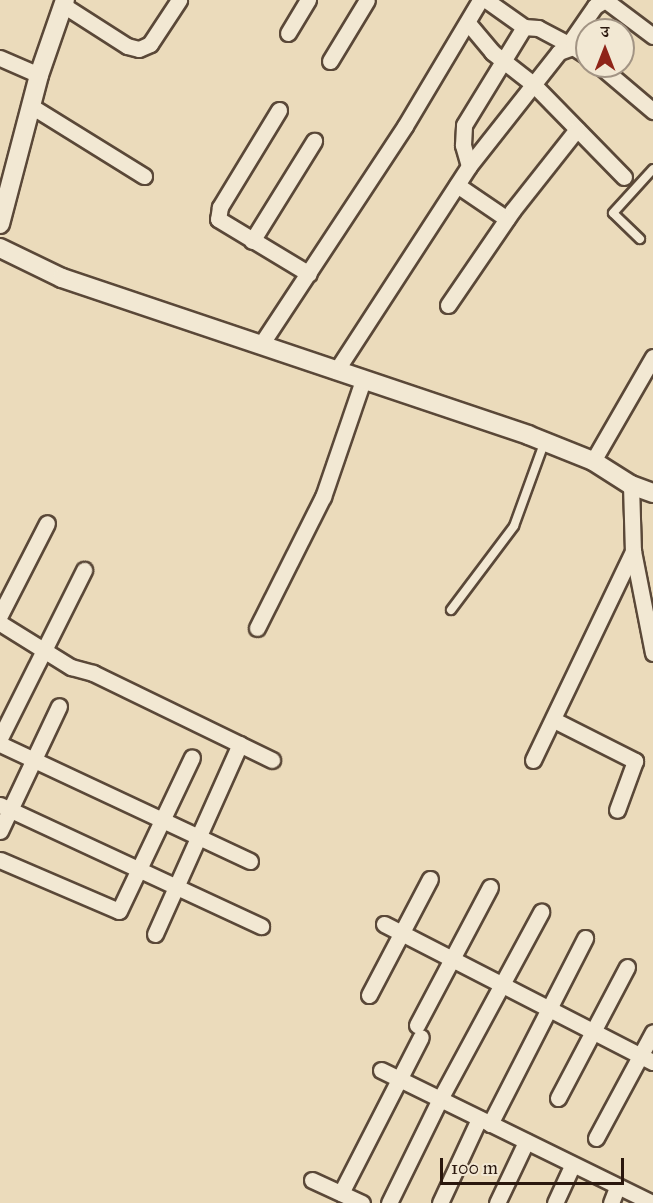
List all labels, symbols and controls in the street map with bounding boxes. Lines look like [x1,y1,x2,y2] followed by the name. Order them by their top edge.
[575,18,635,78] north arrow
[601,22,609,41] text: उ
[443,1146,628,1184] scale bar
[451,1157,498,1179] text: 100 m

